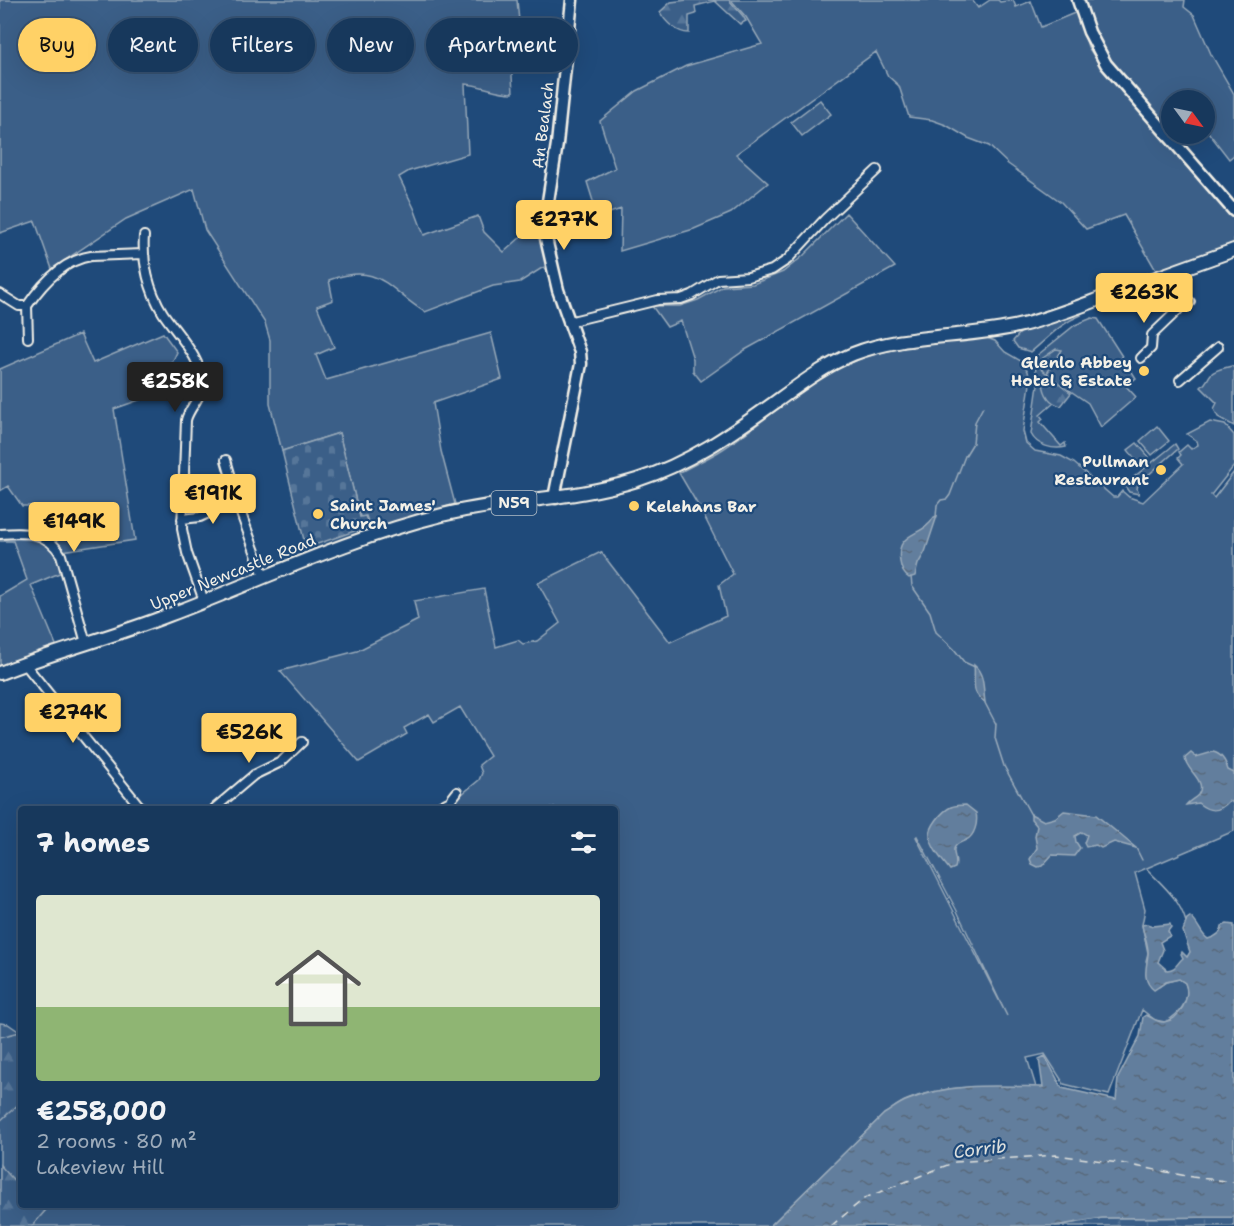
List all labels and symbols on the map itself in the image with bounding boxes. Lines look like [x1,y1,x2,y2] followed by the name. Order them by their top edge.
[527,80,559,170] street label: An Bealach
[1161,90,1215,144] north arrow
[522,200,606,251] pin: €277K
[1102,273,1186,324] pin: €263K
[1011,352,1132,391] place label: Glenlo Abbey Hotel & Estate
[133,362,217,413] pin: €258K
[1137,364,1151,378] marker: Glenlo Abbey Hotel & Estate
[1054,451,1149,490] place label: Pullman Restaurant
[1154,463,1168,477] marker: Pullman Restaurant
[171,474,255,525] pin: €191K
[492,491,536,515] road number: N59
[330,495,436,534] place label: Saint James' Church
[646,496,757,517] place label: Kelehans Bar
[627,499,641,513] marker: Kelehans Bar
[32,502,116,553] pin: €149K
[311,507,325,521] marker: Saint James' Church
[147,529,319,615] street label: Upper Newcastle Road
[31,693,115,744] pin: €274K
[207,713,291,764] pin: €526K
[952,1134,1008,1164] water label: Corrib

